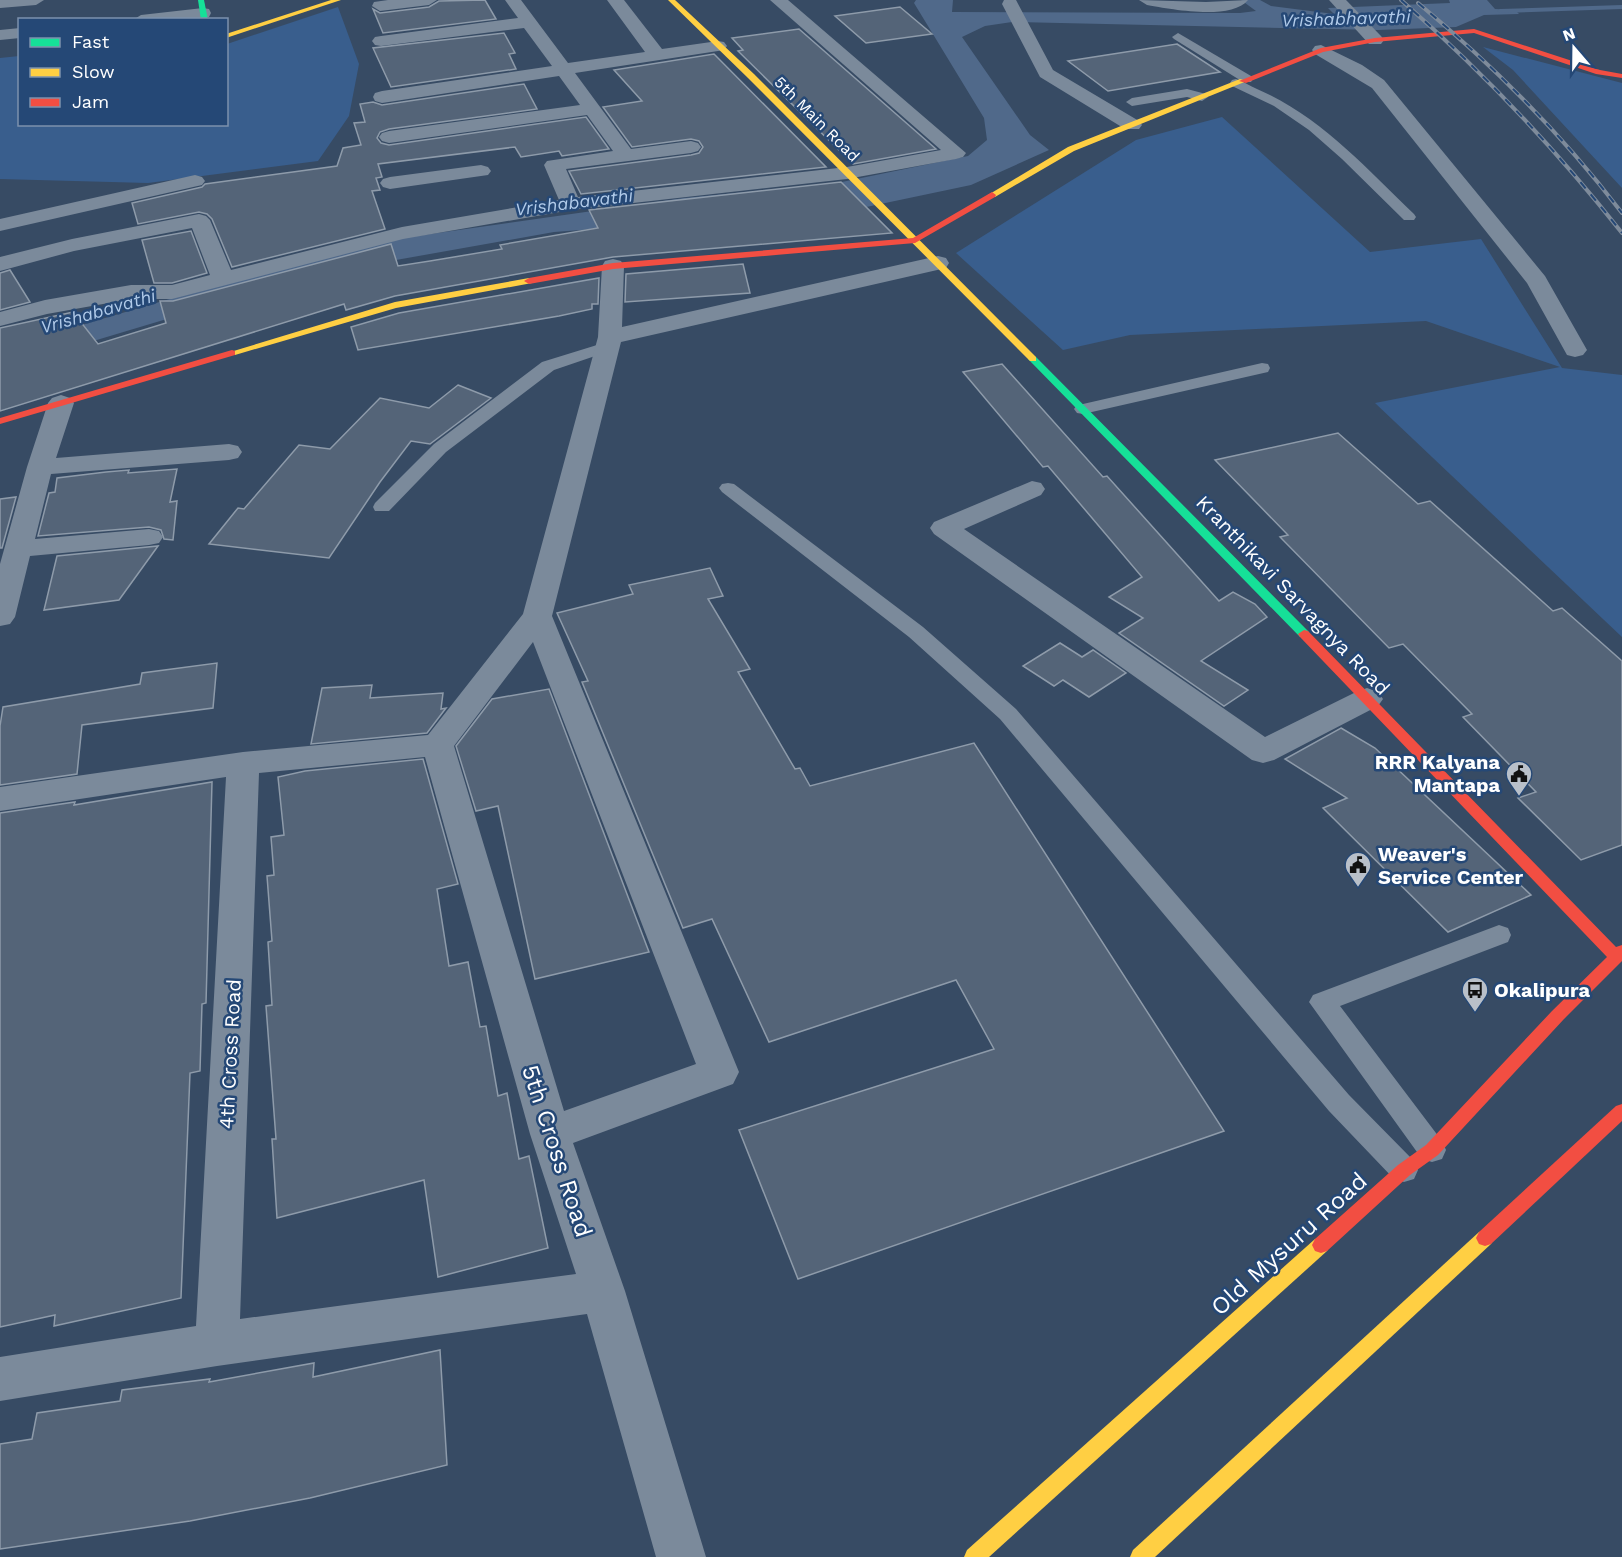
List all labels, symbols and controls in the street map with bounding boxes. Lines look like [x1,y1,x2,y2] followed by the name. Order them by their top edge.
[1281,5,1412,31] water label: Vrishabhavathi
[18,18,228,126] legend
[1544,18,1604,78] north arrow
[1560,23,1578,45] text: N
[72,31,110,52] text: Fast
[72,61,115,82] text: Slow
[770,72,864,166] street label: 5th Main Road
[72,91,109,112] text: Jam
[514,184,635,220] water label: Vrishabavathi
[38,284,159,337] water label: Vrishabavathi
[1191,490,1395,700] street label: Kranthikavi Sarvagnya Road
[1375,750,1500,797] place label: RRR Kalyana Mantapa
[1504,759,1534,797] public building icon: RRR Kalyana Mantapa
[1378,842,1524,889] place label: Weaver's Service Center
[1343,850,1373,888] public building icon: Weaver's Service Center
[1460,975,1490,1013] bus stop icon: Okalipura
[214,978,246,1130] street label: 4th Cross Road
[1494,978,1590,1002] place label: Okalipura
[516,1061,598,1241] street label: 5th Cross Road
[1205,1167,1373,1321] street label: Old Mysuru Road

